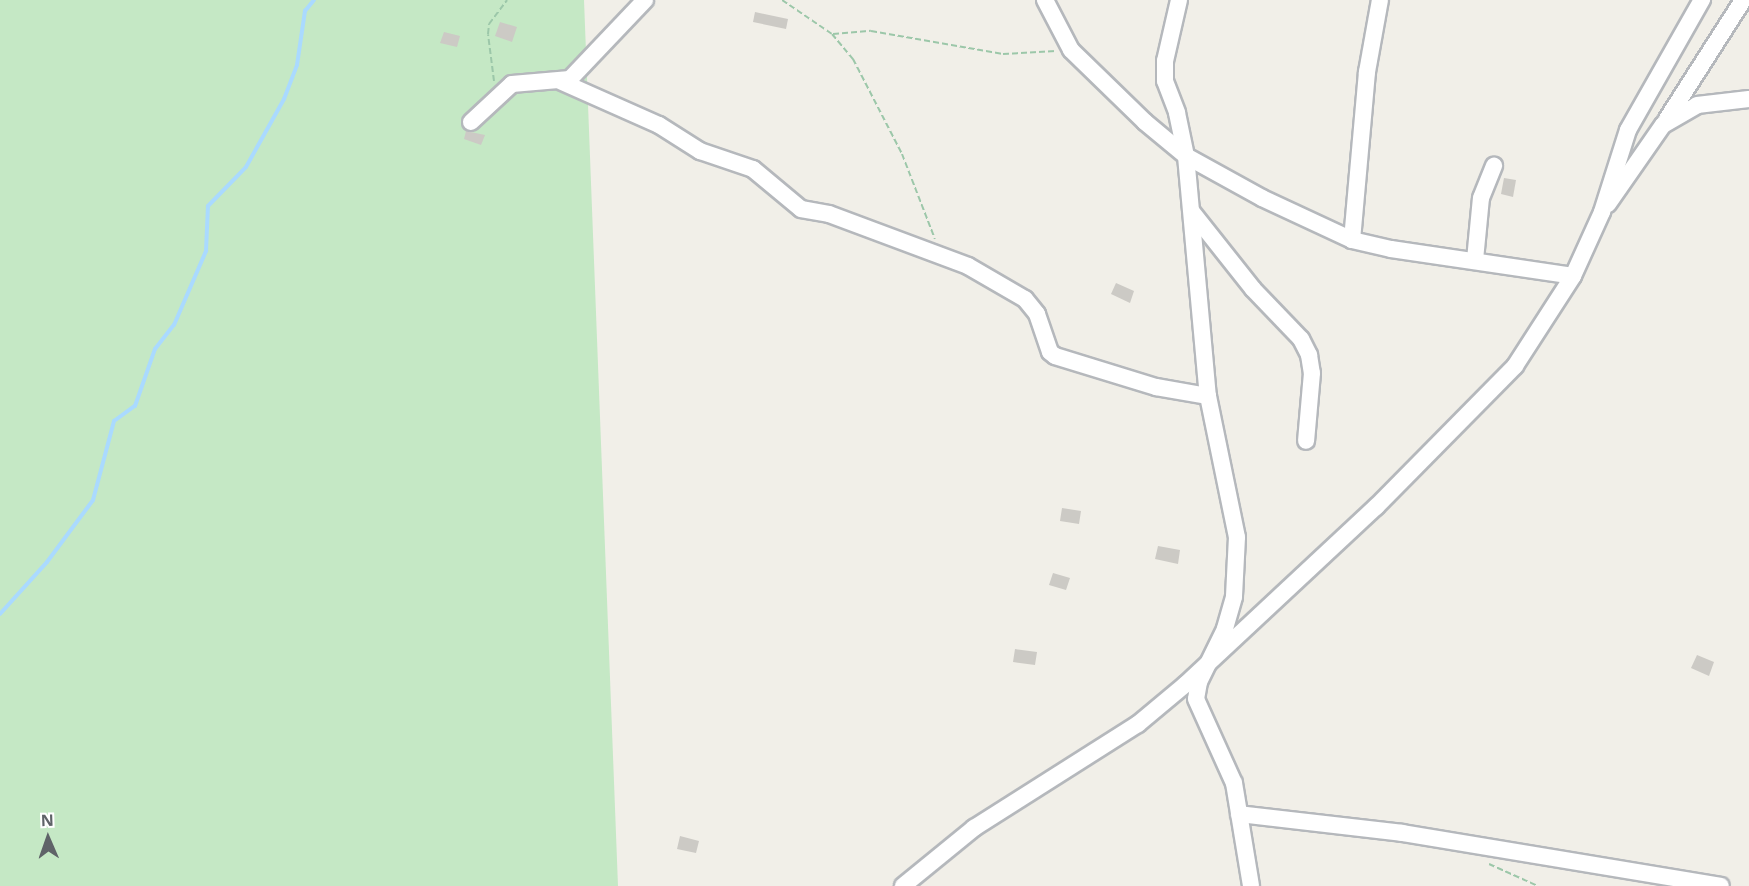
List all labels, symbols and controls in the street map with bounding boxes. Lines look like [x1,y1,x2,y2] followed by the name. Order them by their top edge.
[18,808,78,868] north arrow
[40,809,54,831] text: N

